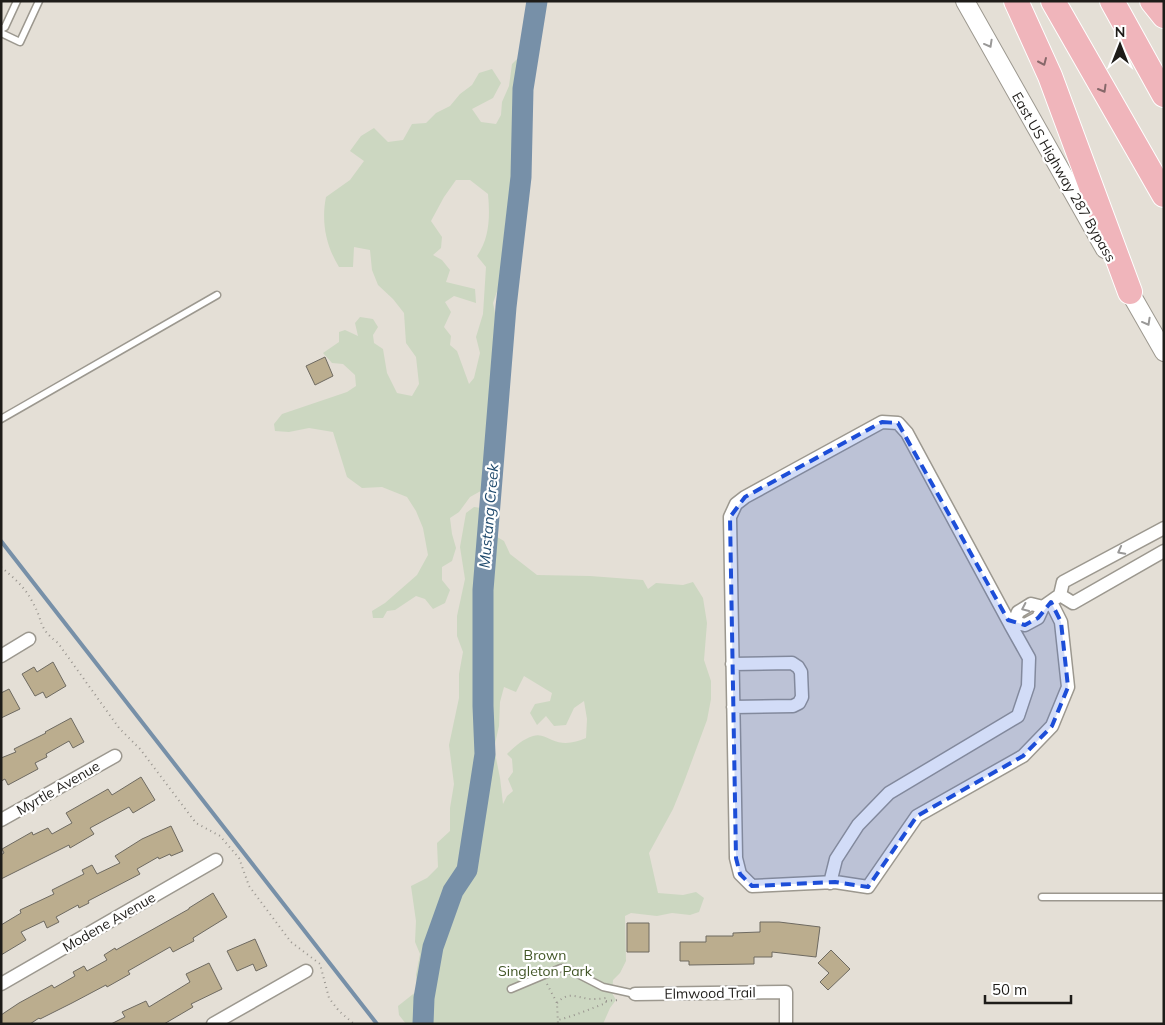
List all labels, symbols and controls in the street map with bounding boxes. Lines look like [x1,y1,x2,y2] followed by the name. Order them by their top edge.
[1095,20,1145,70] north arrow
[1115,23,1125,41] text: N
[983,38,993,47] one-way arrow
[1037,57,1047,66] one-way arrow
[1097,84,1107,93] one-way arrow
[1008,89,1120,265] street label: East US Highway 287 Bypass
[1141,317,1151,326] one-way arrow
[474,462,503,569] water label: Mustang Creek
[1117,545,1126,555] one-way arrow
[1021,602,1030,613] one-way arrow
[13,757,103,819] street label: Myrtle Avenue
[59,888,159,956] street label: Modene Avenue
[498,946,593,980] park label: Brown Singleton Park
[985,972,1071,1004] scale bar
[992,980,1027,999] text: 50 m
[664,983,756,1003] street label: Elmwood Trail

